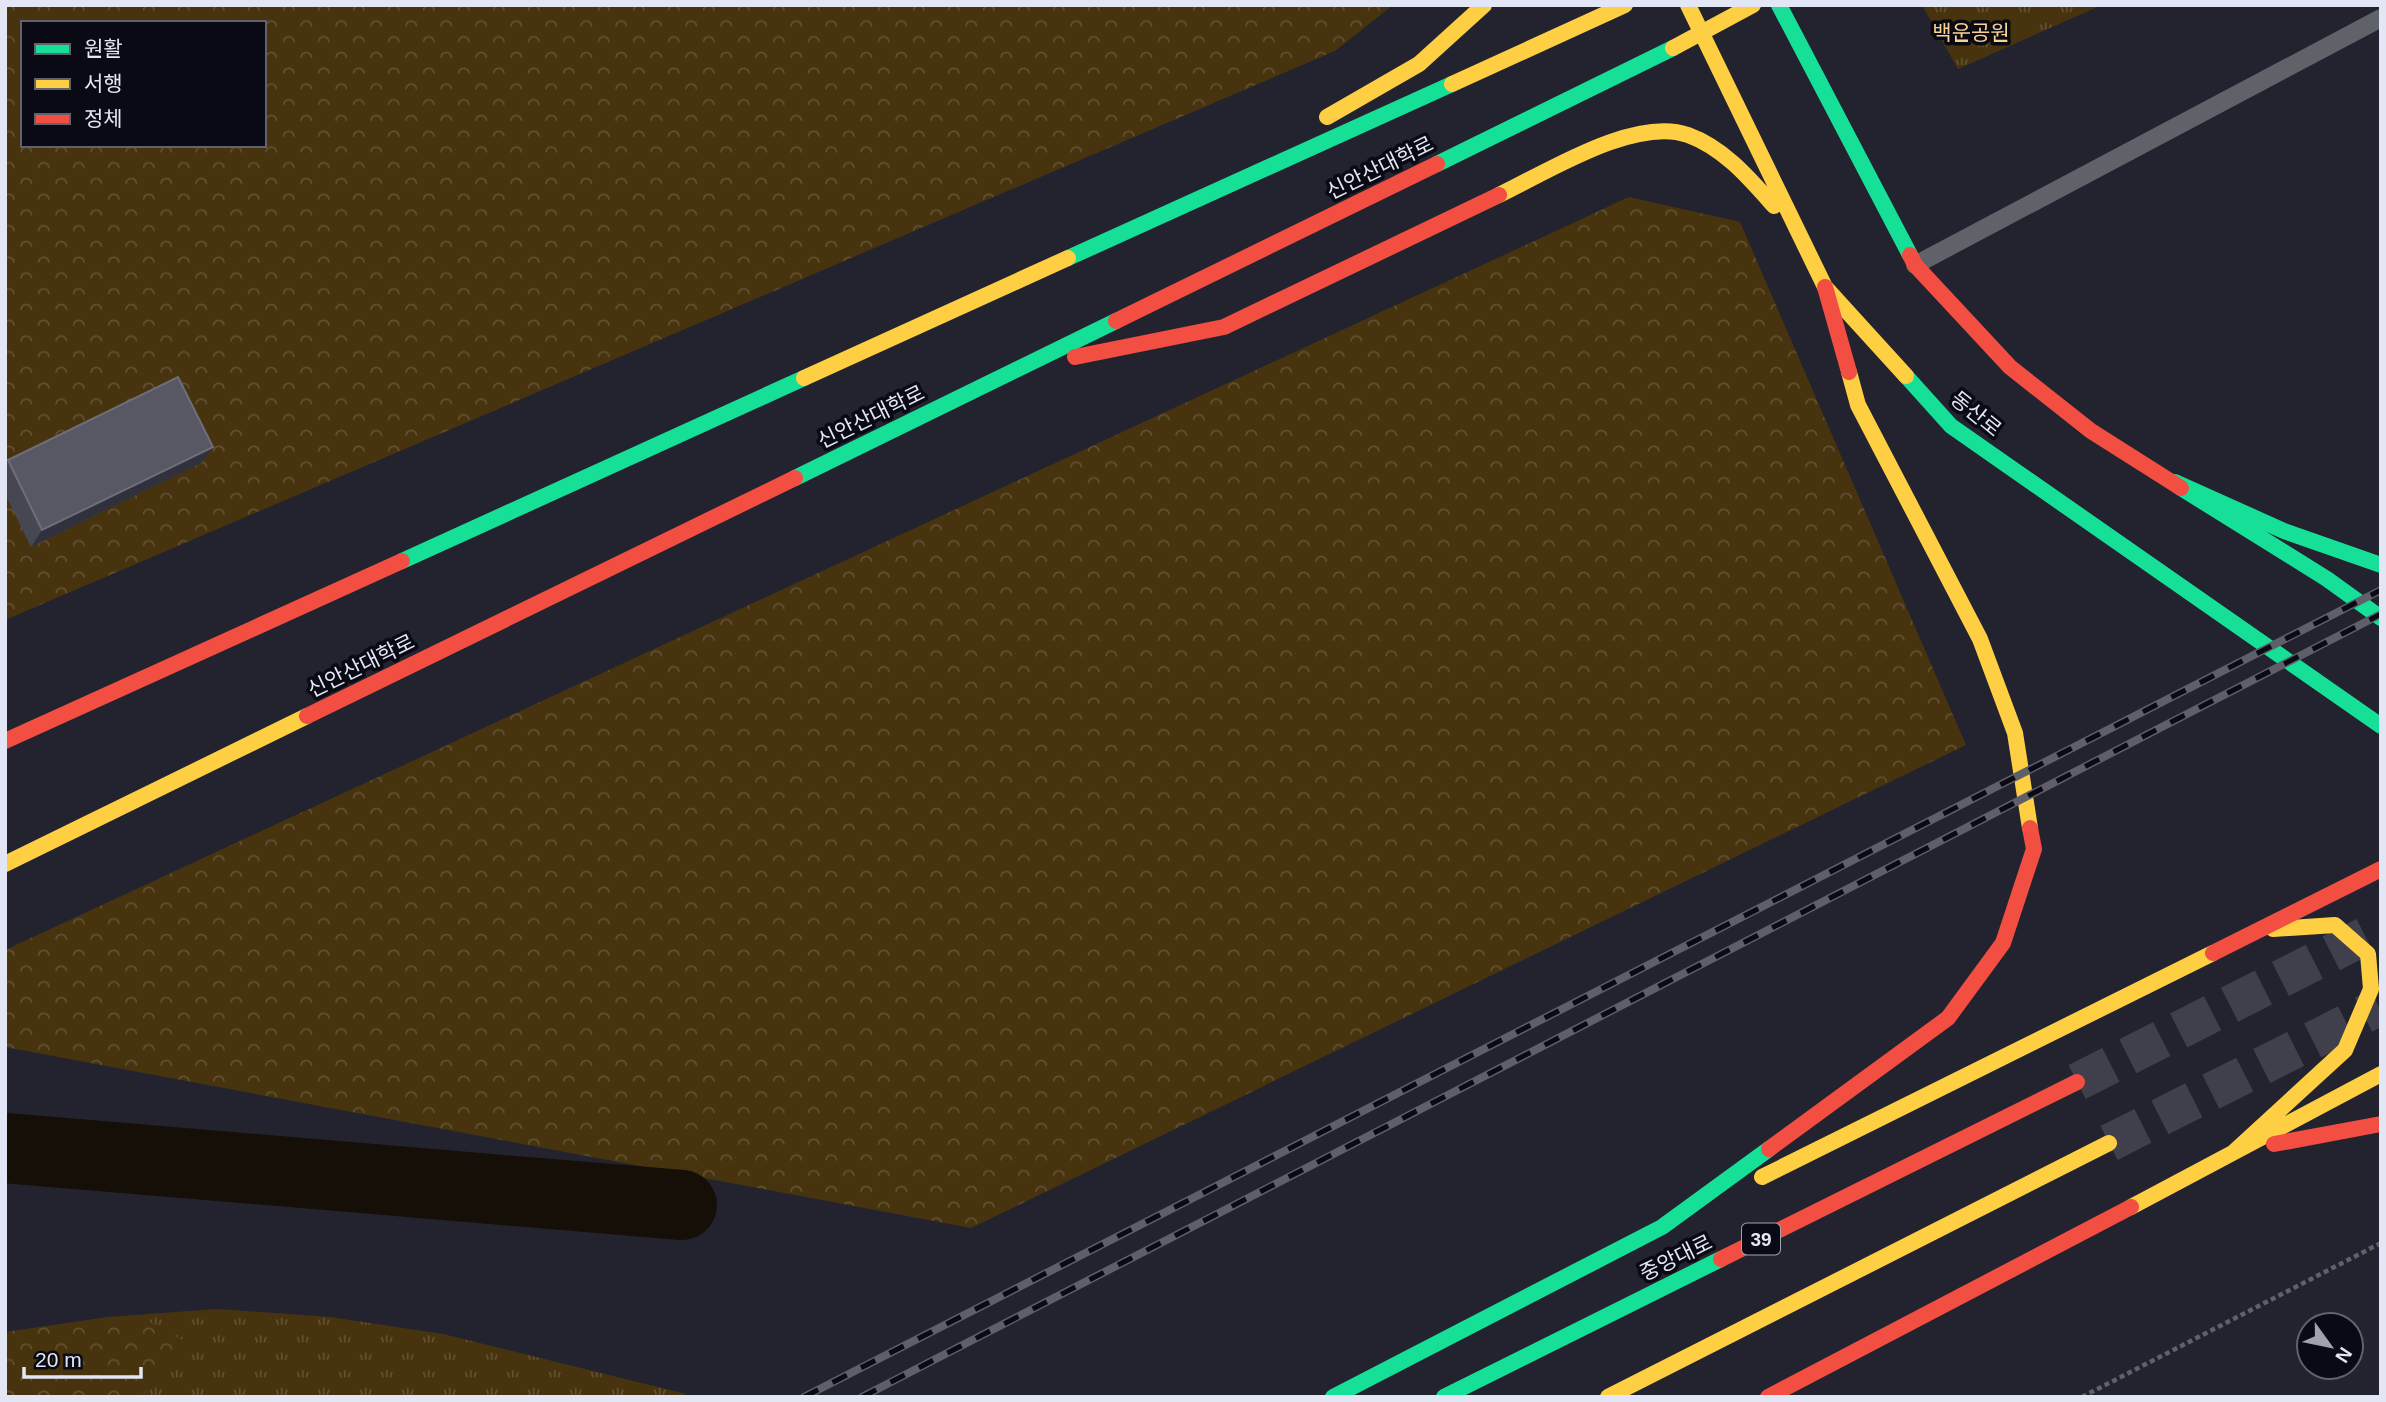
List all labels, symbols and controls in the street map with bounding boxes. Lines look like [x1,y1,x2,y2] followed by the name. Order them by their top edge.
[21,21,266,147] legend
[1932,21,2010,44] park label: 백운공원
[84,37,123,60] text: 원활
[84,72,123,95] text: 서행
[84,107,123,130] text: 정체
[1323,132,1437,203] street label: 신안산대학로
[814,381,928,452] street label: 신안산대학로
[1947,386,2006,441] street label: 동산로
[304,630,418,701] street label: 신안산대학로
[1742,1224,1780,1254] road number: 39
[1636,1230,1716,1285] street label: 중앙대로
[2295,1311,2365,1381] north arrow
[24,1336,142,1380] scale bar
[2331,1344,2356,1366] text: N
[35,1348,82,1371] text: 20 m

